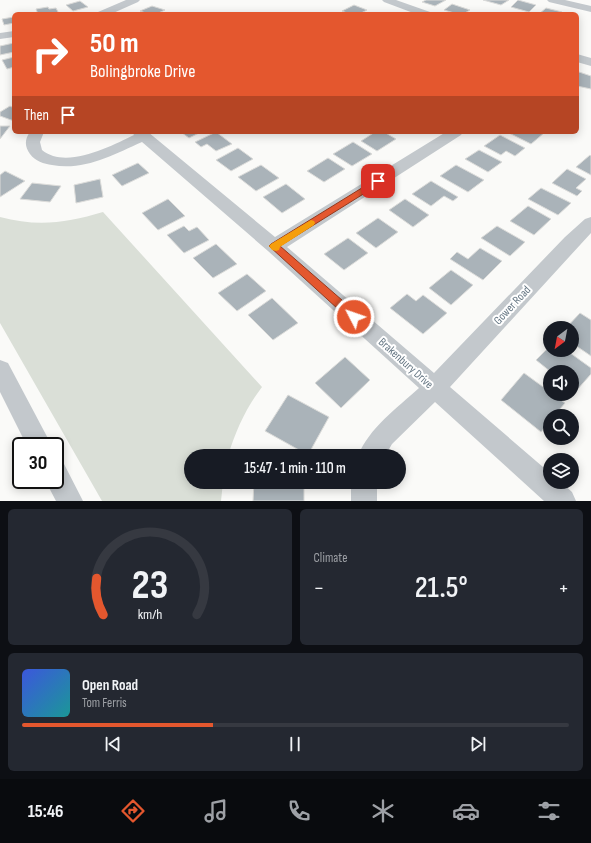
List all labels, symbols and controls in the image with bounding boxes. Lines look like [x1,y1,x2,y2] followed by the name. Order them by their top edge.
[90,27,139,60] text: 50 m
[24,28,76,80] icon: right
[90,61,195,82] text: Bolingbroke Drive
[57,104,79,126] icon: arrive
[24,106,49,125] text: Then
[361,164,395,198] pin
[367,170,389,192] icon: arrive
[491,283,534,328] street label: Gower Road
[333,296,375,338] position arrow
[543,321,579,357] north arrow
[543,321,579,489] map controls
[375,335,436,392] street label: Brakenbury Drive
[543,365,579,401] button: sound
[543,409,579,445] button: search
[12,437,64,489] speed limit sign: 30
[543,453,579,489] button: layers
[244,459,346,478] text: 15:47 · 1 min · 110 m
[314,550,347,566] text: Climate
[131,561,168,610] text: 23
[415,570,468,606] text: 21.5°
[314,575,324,602] text: −
[558,575,569,602] text: +
[137,606,162,623] text: km/h
[82,676,138,695] text: Open Road
[82,695,127,711] text: Tom Ferris
[102,733,124,755] icon: previous
[284,733,306,755] icon: pause
[467,733,489,755] icon: next
[119,797,147,825] icon: directions
[202,797,230,825] icon: music
[285,797,313,825] icon: phone
[369,797,397,825] icon: climate
[452,797,480,825] icon: car
[535,797,563,825] icon: filters
[28,801,64,822] text: 15:46

